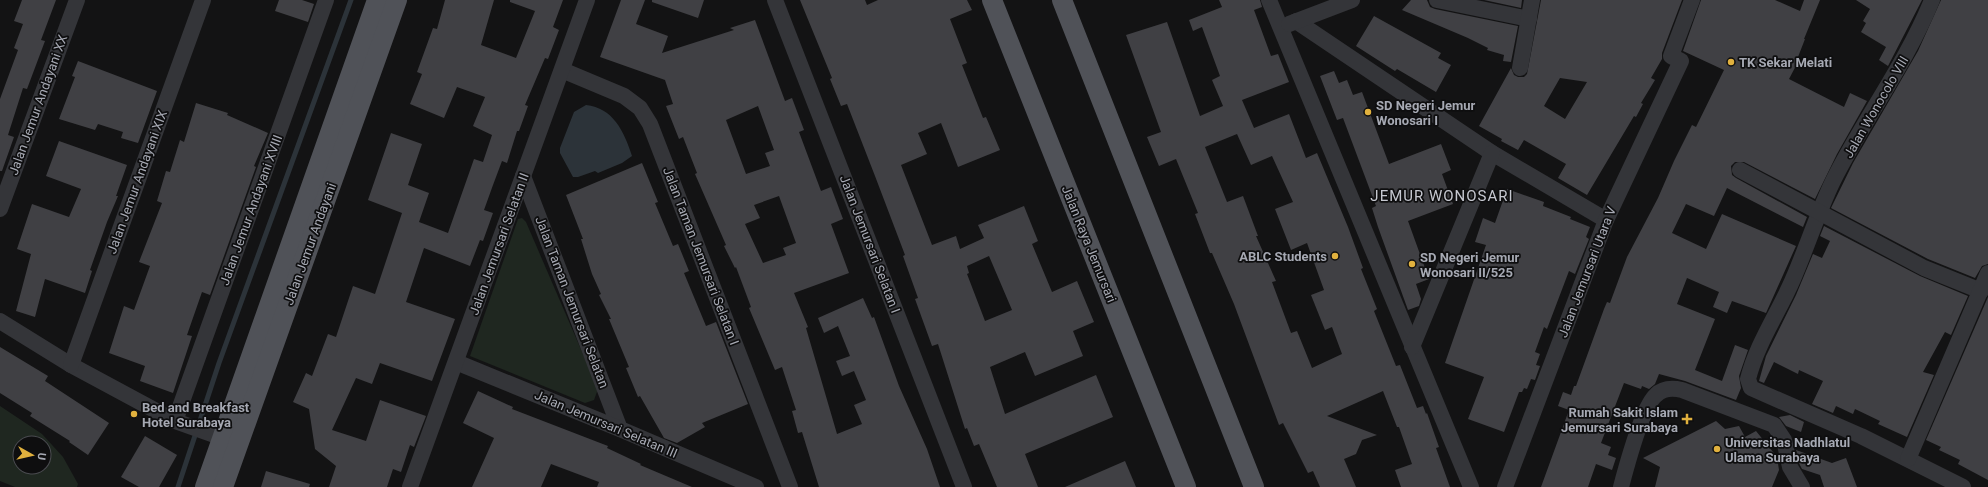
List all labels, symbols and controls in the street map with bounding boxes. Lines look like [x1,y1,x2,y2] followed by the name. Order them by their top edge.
[6,33,70,177] street label: Jalan Jemur Andayani XX
[1841,53,1911,161] street label: Jalan Wonocolo VIII
[1739,55,1832,70] place label: TK Sekar Melati
[1726,57,1736,67] marker: TK Sekar Melati
[1376,98,1476,128] place label: SD Negeri Jemur Wonosari I
[1363,107,1373,117] marker: SD Negeri Jemur Wonosari I
[104,108,170,256] street label: Jalan Jemur Andayani XIX
[217,133,285,287] street label: Jalan Jemur Andayani XVIII
[660,165,742,347] street label: Jalan Taman Jemursari Selatan I
[466,171,532,317] street label: Jalan Jemursari Selatan II
[837,173,903,315] street label: Jalan Jemursari Selatan I
[281,181,339,307] street label: Jalan Jemur Andayani
[1059,183,1119,305] street label: Jalan Raya Jemursari
[1370,187,1514,205] district label: JEMUR WONOSARI
[1555,204,1619,340] street label: Jalan Jemursari Utara V
[532,214,612,390] street label: Jalan Taman Jemursari Selatan
[1239,249,1327,264] place label: ABLC Students
[1420,250,1520,280] place label: SD Negeri Jemur Wonosari II/525
[1330,251,1340,261] marker: ABLC Students
[1407,259,1417,269] marker: SD Negeri Jemur Wonosari II/525
[532,387,680,461] street label: Jalan Jemursari Selatan III
[142,400,250,430] place label: Bed and Breakfast Hotel Surabaya
[1561,405,1678,435] place label: Rumah Sakit Islam Jemursari Surabaya
[129,409,139,419] marker: Bed and Breakfast Hotel Surabaya
[1681,413,1693,425] marker: Rumah Sakit Islam Jemursari Surabaya
[12,435,52,475] north arrow
[1725,435,1850,465] place label: Universitas Nadhlatul Ulama Surabaya
[1712,444,1722,454] marker: Universitas Nadhlatul Ulama Surabaya
[34,452,48,461] text: U

